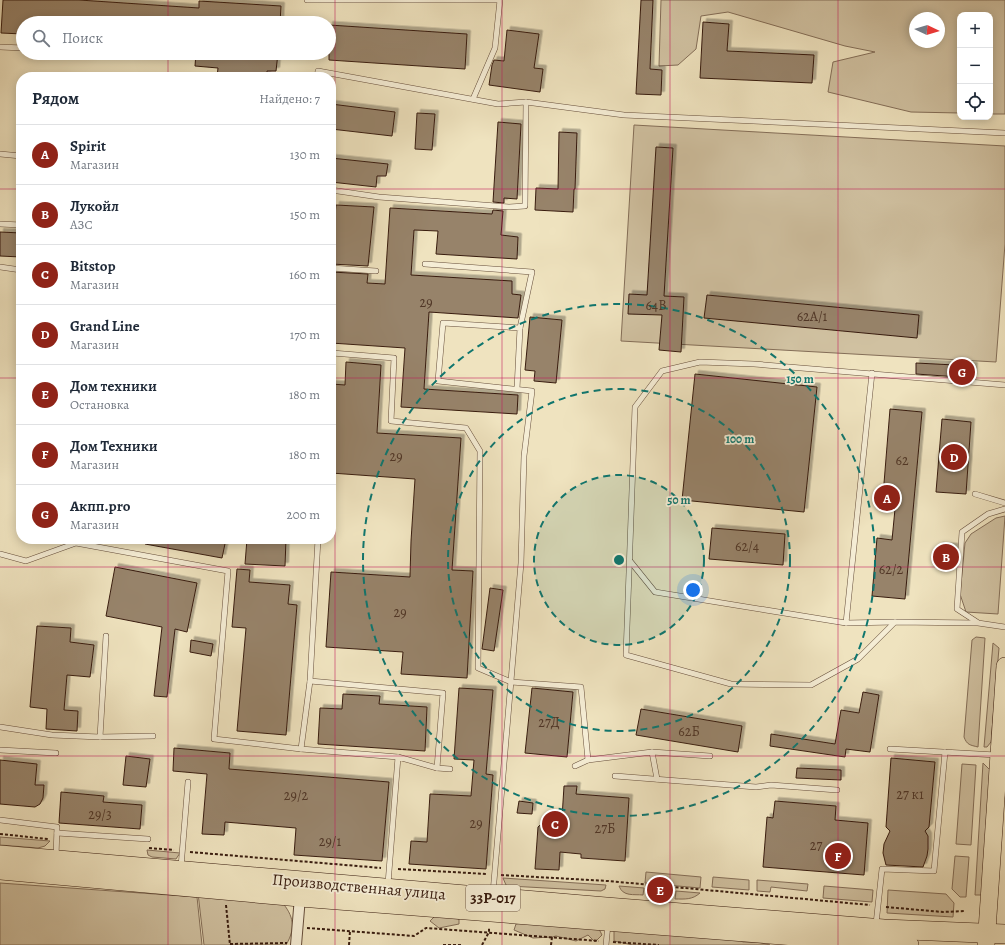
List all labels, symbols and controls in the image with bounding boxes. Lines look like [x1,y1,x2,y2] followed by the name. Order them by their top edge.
[909,12,945,48] north arrow
[957,12,993,120] map controls
[957,12,993,48] button: +
[16,16,336,60] search box
[30,27,52,49] icon: search
[62,28,103,48] text: Поиск
[957,48,993,84] button: −
[957,84,993,120] button: locate
[32,87,79,110] text: Рядом
[259,90,320,107] text: Найдено: 7
[70,136,106,156] text: Spirit
[41,146,49,163] text: A
[290,146,320,163] text: 130 m
[70,156,119,173] text: Магазин
[70,196,119,216] text: Лукойл
[41,206,49,223] text: B
[290,206,320,223] text: 150 m
[70,216,93,233] text: АЗС
[70,256,116,276] text: Bitstop
[41,266,49,283] text: C
[289,266,320,283] text: 160 m
[70,276,119,293] text: Магазин
[419,293,433,312] house number: 29
[645,296,667,315] house number: 64В
[797,307,828,326] house number: 62А/1
[70,316,140,336] text: Grand Line
[40,326,50,343] text: D
[290,326,320,343] text: 170 m
[70,336,119,353] text: Магазин
[949,357,975,387] pin: G
[786,371,814,387] text: 150 m
[70,376,157,396] text: Дом техники
[41,386,49,403] text: E
[289,386,320,403] text: 180 m
[70,396,129,413] text: Остановка
[726,431,754,447] text: 100 m
[70,436,158,456] text: Дом Техники
[941,442,967,472] pin: D
[42,446,48,463] text: F
[289,446,320,463] text: 180 m
[389,447,403,466] house number: 29
[895,451,909,470] house number: 62
[70,456,119,473] text: Магазин
[874,483,900,513] pin: A
[667,492,691,508] text: 50 m
[70,496,130,516] text: Акпп.pro
[41,506,49,523] text: G
[287,506,320,523] text: 200 m
[70,516,119,533] text: Магазин
[735,537,759,556] house number: 62/4
[933,542,959,572] pin: B
[612,553,626,567] centre of rings
[879,560,904,579] house number: 62/2
[683,580,703,600] your location
[393,603,407,622] house number: 29
[538,713,560,732] house number: 27Д
[678,722,700,741] house number: 62Б
[896,785,924,804] house number: 27 к1
[284,786,308,805] house number: 29/2
[88,805,112,824] house number: 29/3
[542,809,568,839] pin: C
[469,814,483,833] house number: 29
[595,819,615,838] house number: 27Б
[319,832,341,851] house number: 29/1
[810,836,822,855] house number: 27
[825,841,851,871] pin: F
[271,868,447,906] street label: Производственная улица
[647,875,673,905] pin: E
[466,885,520,911] road number: 33Р-017

